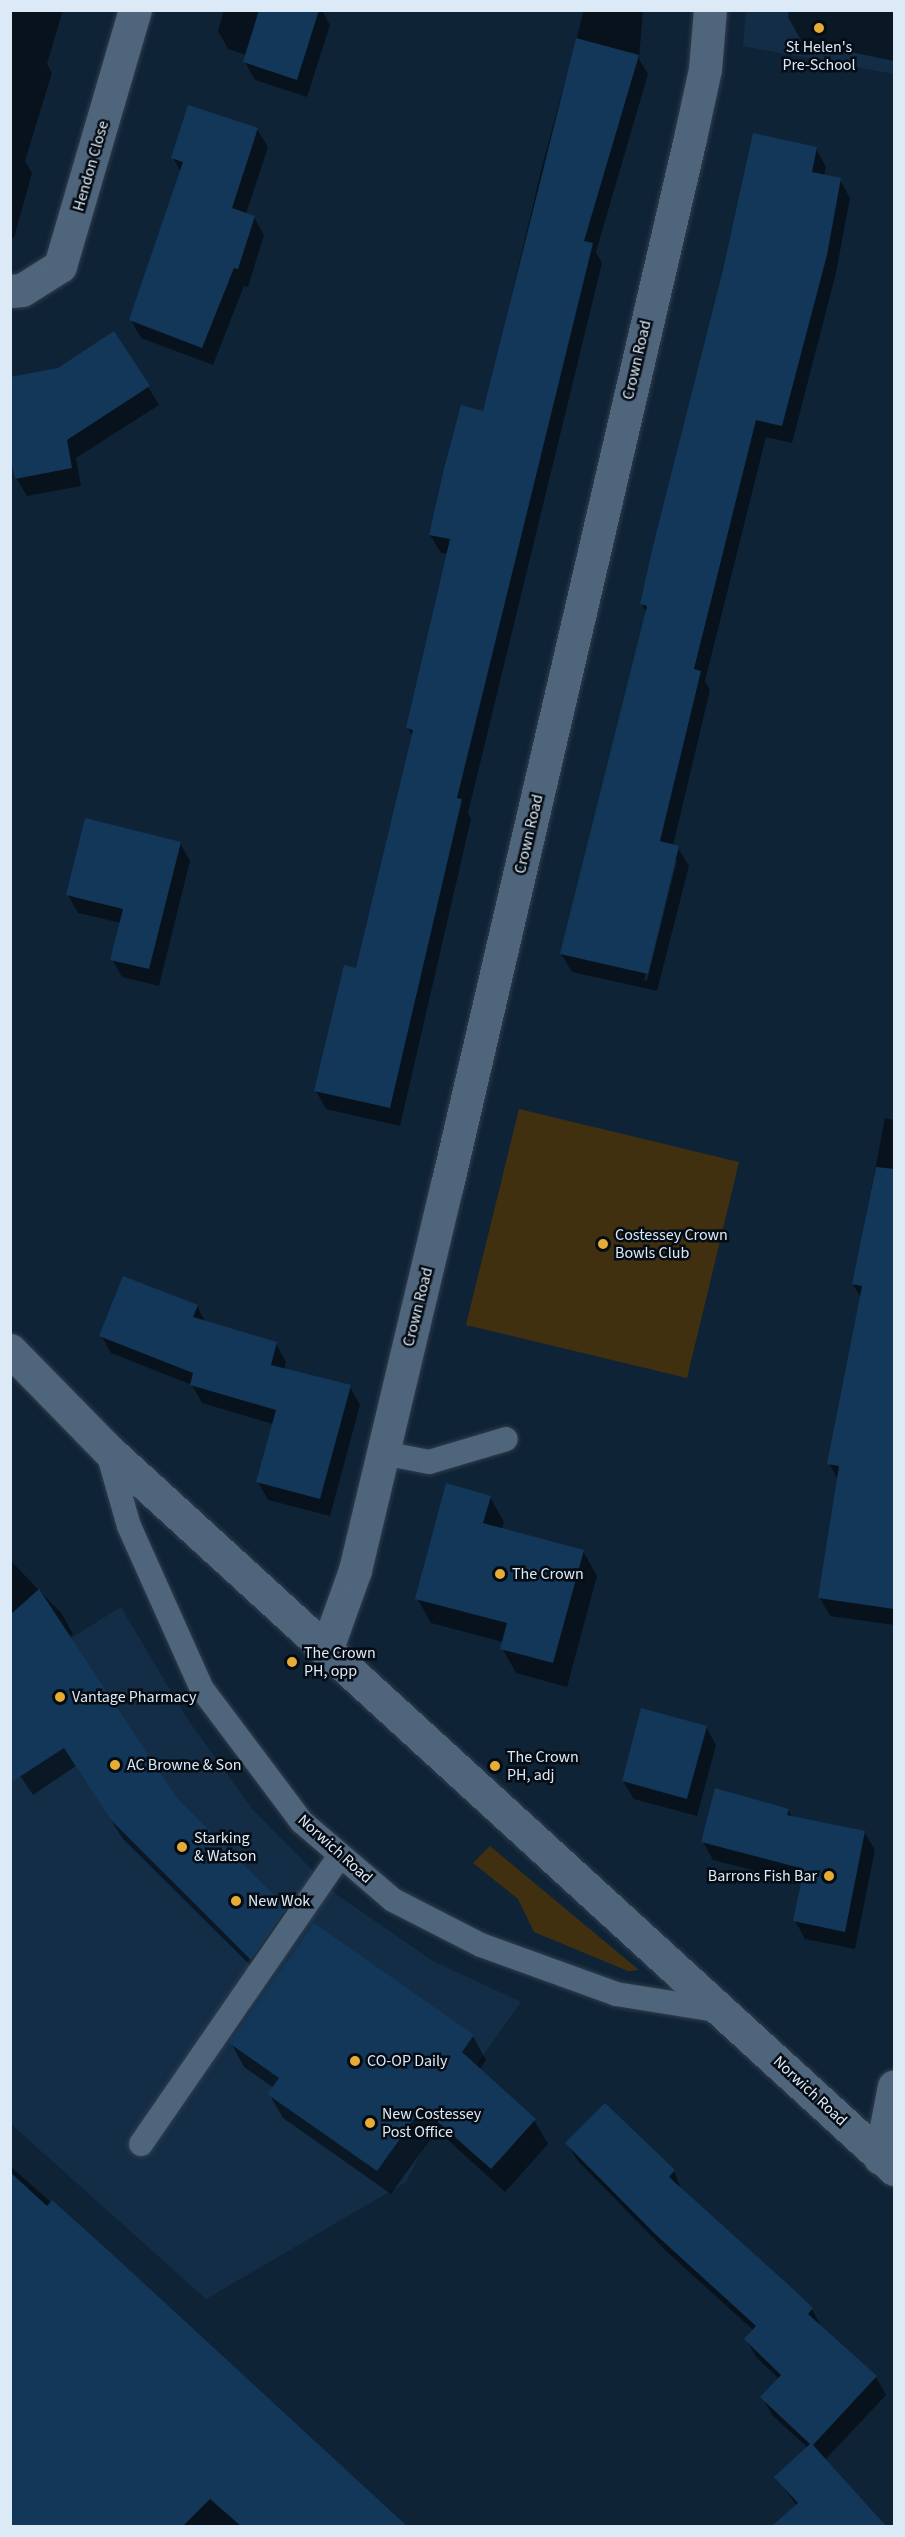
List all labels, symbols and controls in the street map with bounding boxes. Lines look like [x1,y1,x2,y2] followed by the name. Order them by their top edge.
[812,21,826,35] marker: St Helen's Pre-School
[782,37,856,75] place label: St Helen's Pre-School
[69,119,113,213] street label: Hendon Close
[619,318,655,402] street label: Crown Road
[511,792,547,876] street label: Crown Road
[615,1225,728,1263] place label: Costessey Crown Bowls Club
[596,1237,610,1251] marker: Costessey Crown Bowls Club
[399,1265,437,1349] street label: Crown Road
[512,1564,584,1584] place label: The Crown
[493,1567,507,1581] marker: The Crown
[304,1643,376,1681] place label: The Crown PH, opp
[285,1655,299,1669] marker: The Crown PH, opp
[72,1687,196,1707] place label: Vantage Pharmacy
[53,1690,67,1704] marker: Vantage Pharmacy
[507,1747,579,1785] place label: The Crown PH, adj
[127,1755,242,1775] place label: AC Browne & Son
[108,1758,122,1772] marker: AC Browne & Son
[488,1759,502,1773] marker: The Crown PH, adj
[294,1810,376,1888] street label: Norwich Road
[194,1828,256,1866] place label: Starking & Watson
[175,1840,189,1854] marker: Starking & Watson
[708,1866,817,1886] place label: Barrons Fish Bar
[822,1869,836,1883] marker: Barrons Fish Bar
[248,1891,310,1911] place label: New Wok
[229,1894,243,1908] marker: New Wok
[367,2051,448,2071] place label: CO-OP Daily
[769,2052,851,2130] street label: Norwich Road
[348,2054,362,2068] marker: CO-OP Daily
[382,2104,481,2142] place label: New Costessey Post Office
[363,2116,377,2130] marker: New Costessey Post Office

